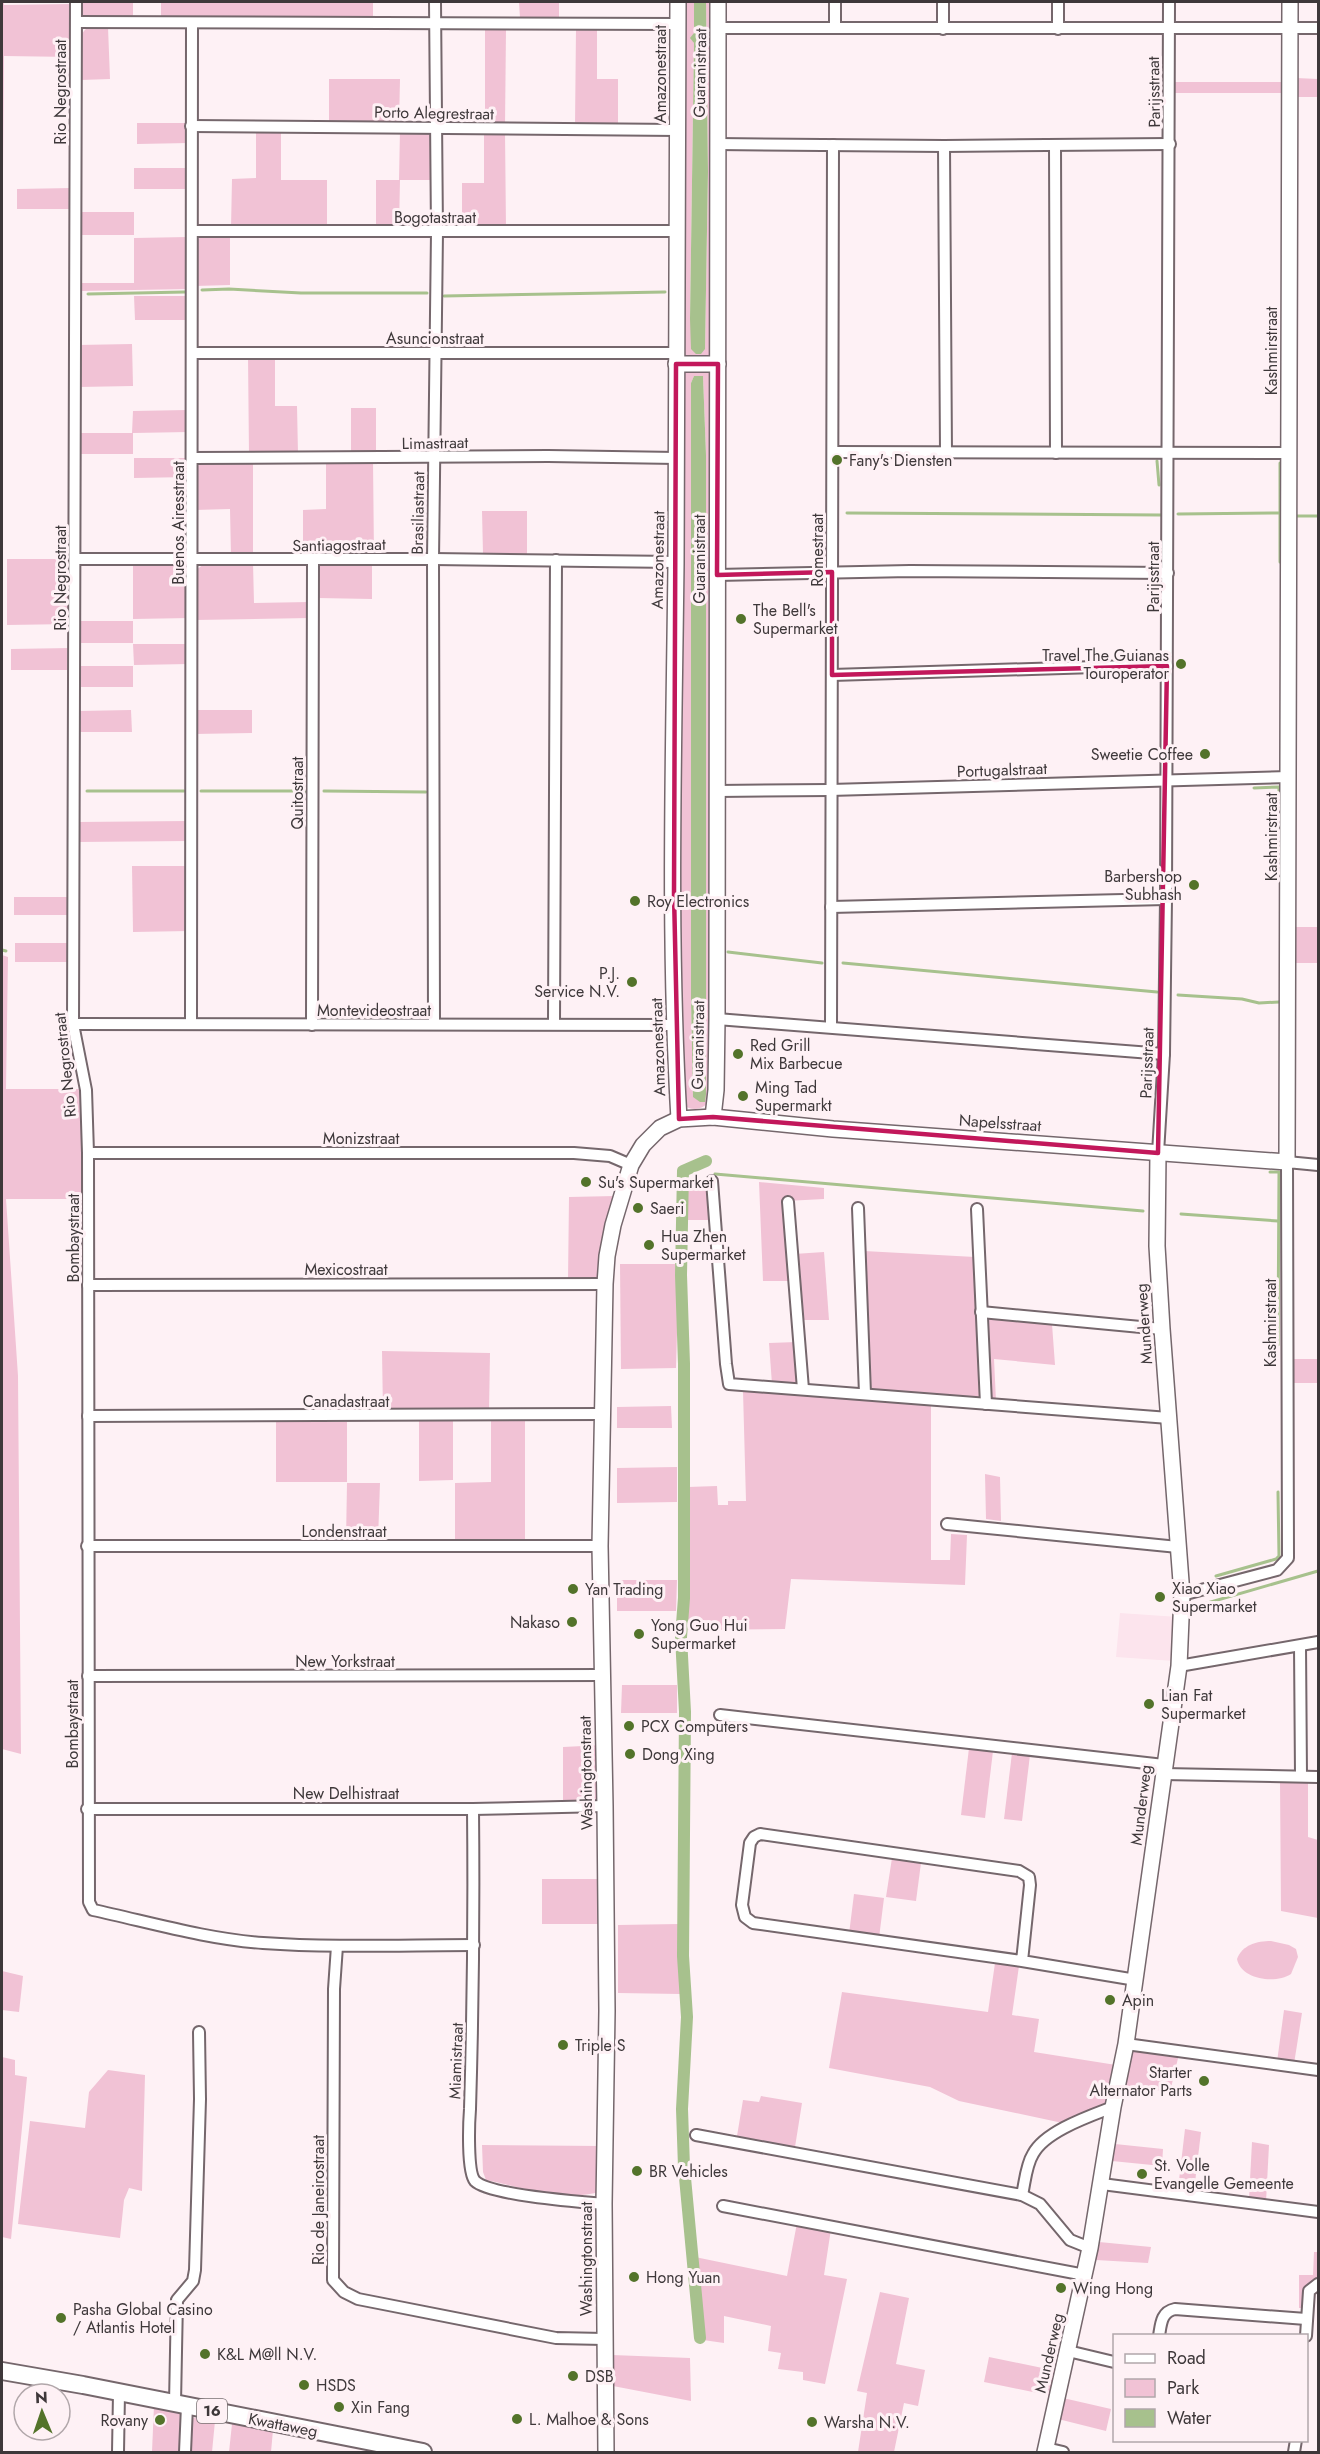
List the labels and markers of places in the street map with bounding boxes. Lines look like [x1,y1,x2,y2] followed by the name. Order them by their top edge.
[849,449,952,472] place label: Fany's Diensten
[830,453,844,467] marker: Fany's Diensten
[753,599,838,640] place label: The Bell's Supermarket
[734,612,748,626] marker: The Bell's Supermarket
[1042,644,1170,685] place label: Travel The Guianas Touroperator
[1174,657,1188,671] marker: Travel The Guianas Touroperator
[1091,743,1193,766] place label: Sweetie Coffee
[1198,747,1212,761] marker: Sweetie Coffee
[1104,865,1182,906] place label: Barbershop Subhash
[1187,878,1201,892] marker: Barbershop Subhash
[647,890,749,913] place label: Roy Electronics
[628,894,642,908] marker: Roy Electronics
[534,962,620,1003] place label: P.J. Service N.V.
[625,975,639,989] marker: P.J. Service N.V.
[750,1034,842,1075] place label: Red Grill Mix Barbecue
[731,1047,745,1061] marker: Red Grill Mix Barbecue
[755,1076,832,1117] place label: Ming Tad Supermarkt
[736,1089,750,1103] marker: Ming Tad Supermarkt
[598,1171,714,1194] place label: Su's Supermarket
[579,1175,593,1189] marker: Su's Supermarket
[650,1197,684,1220] place label: Saeri
[631,1201,645,1215] marker: Saeri
[661,1225,746,1266] place label: Hua Zhen Supermarket
[642,1238,656,1252] marker: Hua Zhen Supermarket
[1172,1577,1257,1618] place label: Xiao Xiao Supermarket
[585,1578,663,1601] place label: Yan Trading
[566,1582,580,1596] marker: Yan Trading
[1153,1590,1167,1604] marker: Xiao Xiao Supermarket
[510,1611,560,1634] place label: Nakaso
[651,1614,748,1655] place label: Yong Guo Hui Supermarket
[565,1615,579,1629] marker: Nakaso
[632,1627,646,1641] marker: Yong Guo Hui Supermarket
[1161,1684,1246,1725] place label: Lian Fat Supermarket
[1142,1697,1156,1711] marker: Lian Fat Supermarket
[641,1715,748,1738] place label: PCX Computers
[622,1719,636,1733] marker: PCX Computers
[642,1743,715,1766] place label: Dong Xing
[623,1747,637,1761] marker: Dong Xing
[1122,1989,1154,2012] place label: Apin
[1103,1993,1117,2007] marker: Apin
[575,2034,626,2057] place label: Triple S
[556,2038,570,2052] marker: Triple S
[1089,2061,1192,2102] place label: Starter Alternator Parts
[1197,2074,1211,2088] marker: Starter Alternator Parts
[1154,2154,1294,2195] place label: St. Volle Evangelle Gemeente
[649,2160,728,2183] place label: BR Vehicles
[630,2164,644,2178] marker: BR Vehicles
[1135,2167,1149,2181] marker: St. Volle Evangelle Gemeente
[646,2266,721,2289] place label: Hong Yuan
[627,2270,641,2284] marker: Hong Yuan
[1073,2277,1153,2300] place label: Wing Hong
[1054,2281,1068,2295] marker: Wing Hong
[73,2298,213,2339] place label: Pasha Global Casino / Atlantis Hotel
[54,2311,68,2325] marker: Pasha Global Casino / Atlantis Hotel
[217,2343,317,2366] place label: K&L M@ll N.V.
[198,2347,212,2361] marker: K&L M@ll N.V.
[585,2365,614,2388] place label: DSB
[566,2369,580,2383] marker: DSB
[316,2374,356,2397] place label: HSDS
[297,2378,311,2392] marker: HSDS
[351,2396,410,2419] place label: Xin Fang
[332,2400,346,2414] marker: Xin Fang
[529,2408,649,2431] place label: L. Malhoe & Sons
[100,2409,149,2432] place label: Rovany
[824,2411,910,2434] place label: Warsha N.V.
[510,2412,524,2426] marker: L. Malhoe & Sons
[153,2413,167,2427] marker: Rovany
[805,2415,819,2429] marker: Warsha N.V.

